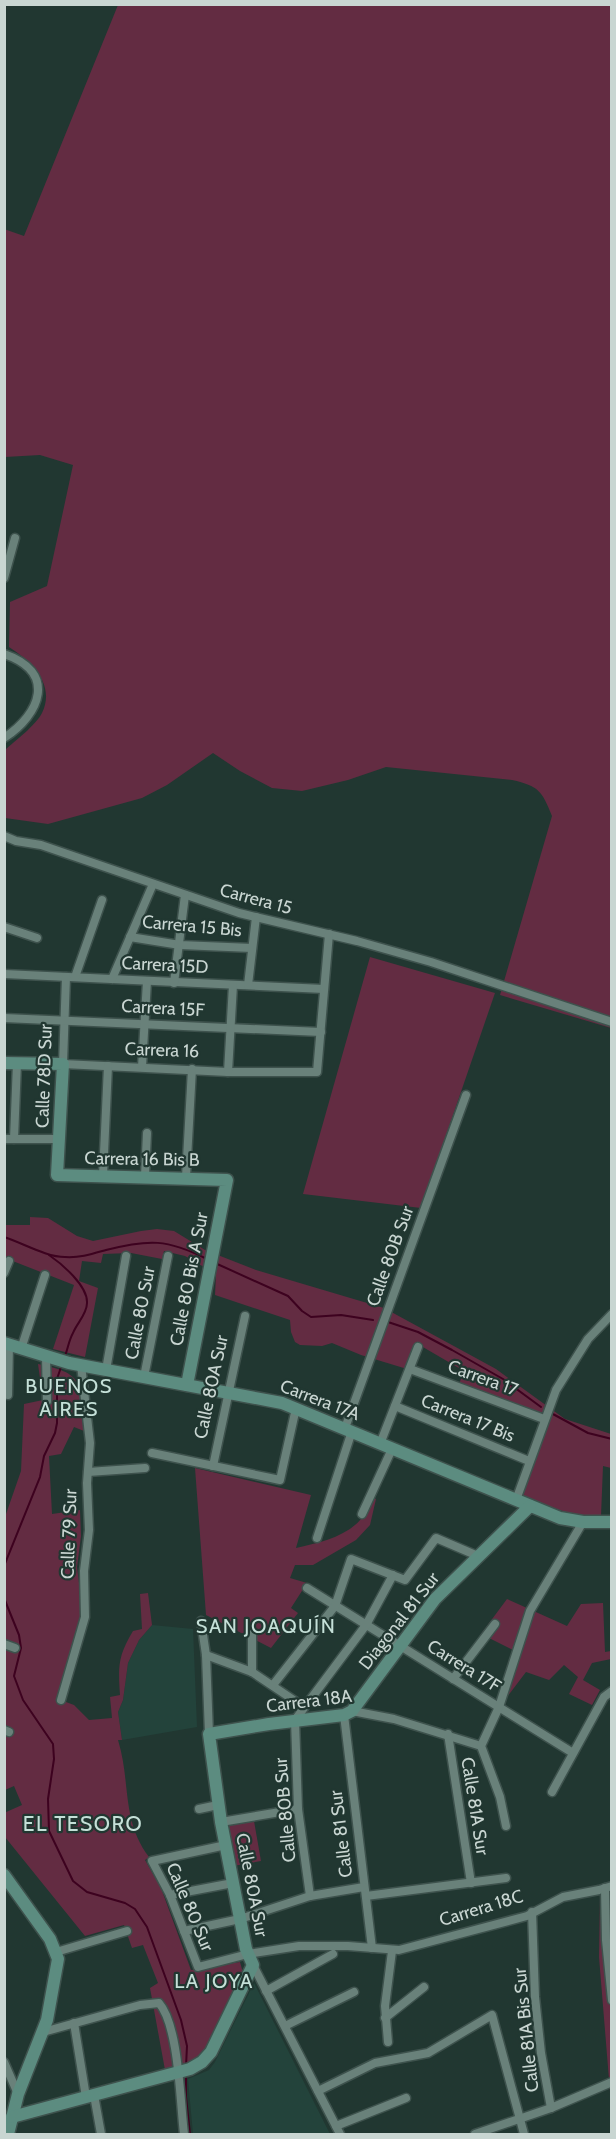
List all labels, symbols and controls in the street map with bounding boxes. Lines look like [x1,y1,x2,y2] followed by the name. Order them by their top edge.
[217,879,295,919] street label: Carrera 15
[141,911,243,941] street label: Carrera 15 Bis
[121,952,209,978] street label: Carrera 15D
[121,995,206,1021] street label: Carrera 15F
[31,1023,57,1128] street label: Calle 78D Sur
[124,1038,200,1062] street label: Carrera 16
[84,1147,200,1171] street label: Carrera 16 Bis B
[362,1203,418,1309] street label: Calle 80B Sur
[165,1210,213,1348] street label: Calle 80 Bis A Sur
[120,1264,160,1361] street label: Calle 80 Sur
[189,1333,233,1441] street label: Calle 80A Sur
[445,1355,521,1401] street label: Carrera 17
[25,1374,113,1421] district label: BUENOS AIRES
[277,1375,363,1425] street label: Carrera 17A
[418,1389,518,1447] street label: Carrera 17 Bis
[56,1488,82,1579] street label: Calle 79 Sur
[354,1568,444,1674] street label: Diagonal 81 Sur
[196,1614,336,1638] district label: SAN JOAQUÍN
[423,1635,505,1698] street label: Carrera 17F
[265,1685,353,1717] street label: Carrera 18A
[456,1755,494,1857] street label: Calle 81A Sur
[269,1756,301,1863] street label: Calle 80B Sur
[325,1789,357,1879] street label: Calle 81 Sur
[23,1811,143,1836] district label: EL TESORO
[231,1831,273,1939] street label: Calle 80A Sur
[161,1859,219,1955] street label: Calle 80 Sur
[437,1885,525,1931] street label: Carrera 18C
[509,1966,543,2093] street label: Calle 81A Bis Sur
[174,1969,254,1993] district label: LA JOYA

